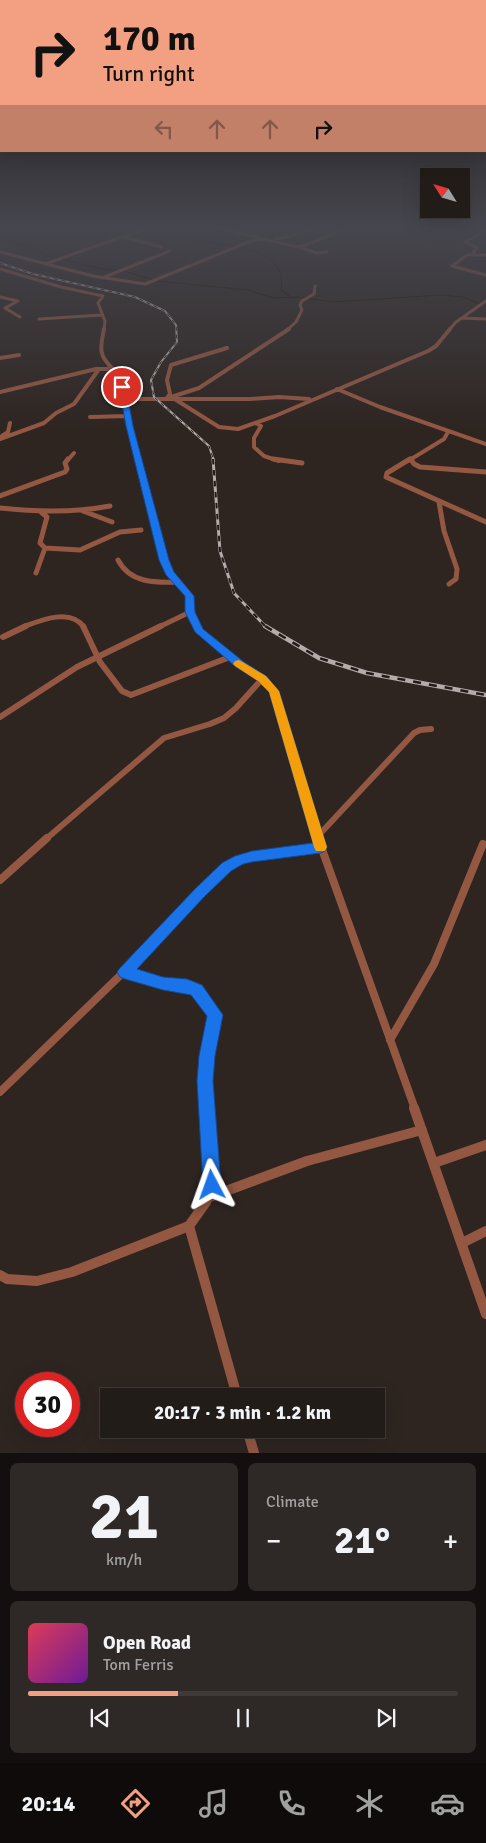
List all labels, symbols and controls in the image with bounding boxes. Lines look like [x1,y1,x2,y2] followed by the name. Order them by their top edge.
[103,17,196,60] text: 170 m
[20,20,85,85] icon: right
[103,60,195,87] text: Turn right
[150,115,178,143] icon: left
[203,115,231,143] icon: ahead
[256,115,284,143] icon: ahead
[309,115,337,143] icon: right
[420,168,470,218] north arrow
[420,168,470,218] map controls
[101,366,143,408] pin
[108,373,136,401] icon: arrive
[185,1158,237,1210] position arrow
[15,1372,80,1437] speed limit sign: 30
[154,1401,331,1425] text: 20:17 · 3 min · 1.2 km
[89,1477,159,1557] text: 21
[266,1492,319,1512] text: Climate
[334,1517,390,1564] text: 21°
[266,1524,281,1558] text: −
[443,1524,458,1558] text: +
[106,1550,142,1570] text: km/h
[103,1631,191,1655] text: Open Road
[103,1655,173,1675] text: Tom Ferris
[86,1704,114,1732] icon: previous
[229,1704,257,1732] icon: pause
[372,1704,400,1732] icon: next
[118,1786,153,1821] icon: directions
[196,1786,231,1821] icon: music
[274,1786,309,1821] icon: phone
[352,1786,387,1821] icon: climate
[430,1786,465,1821] icon: car
[21,1790,75,1817] text: 20:14

